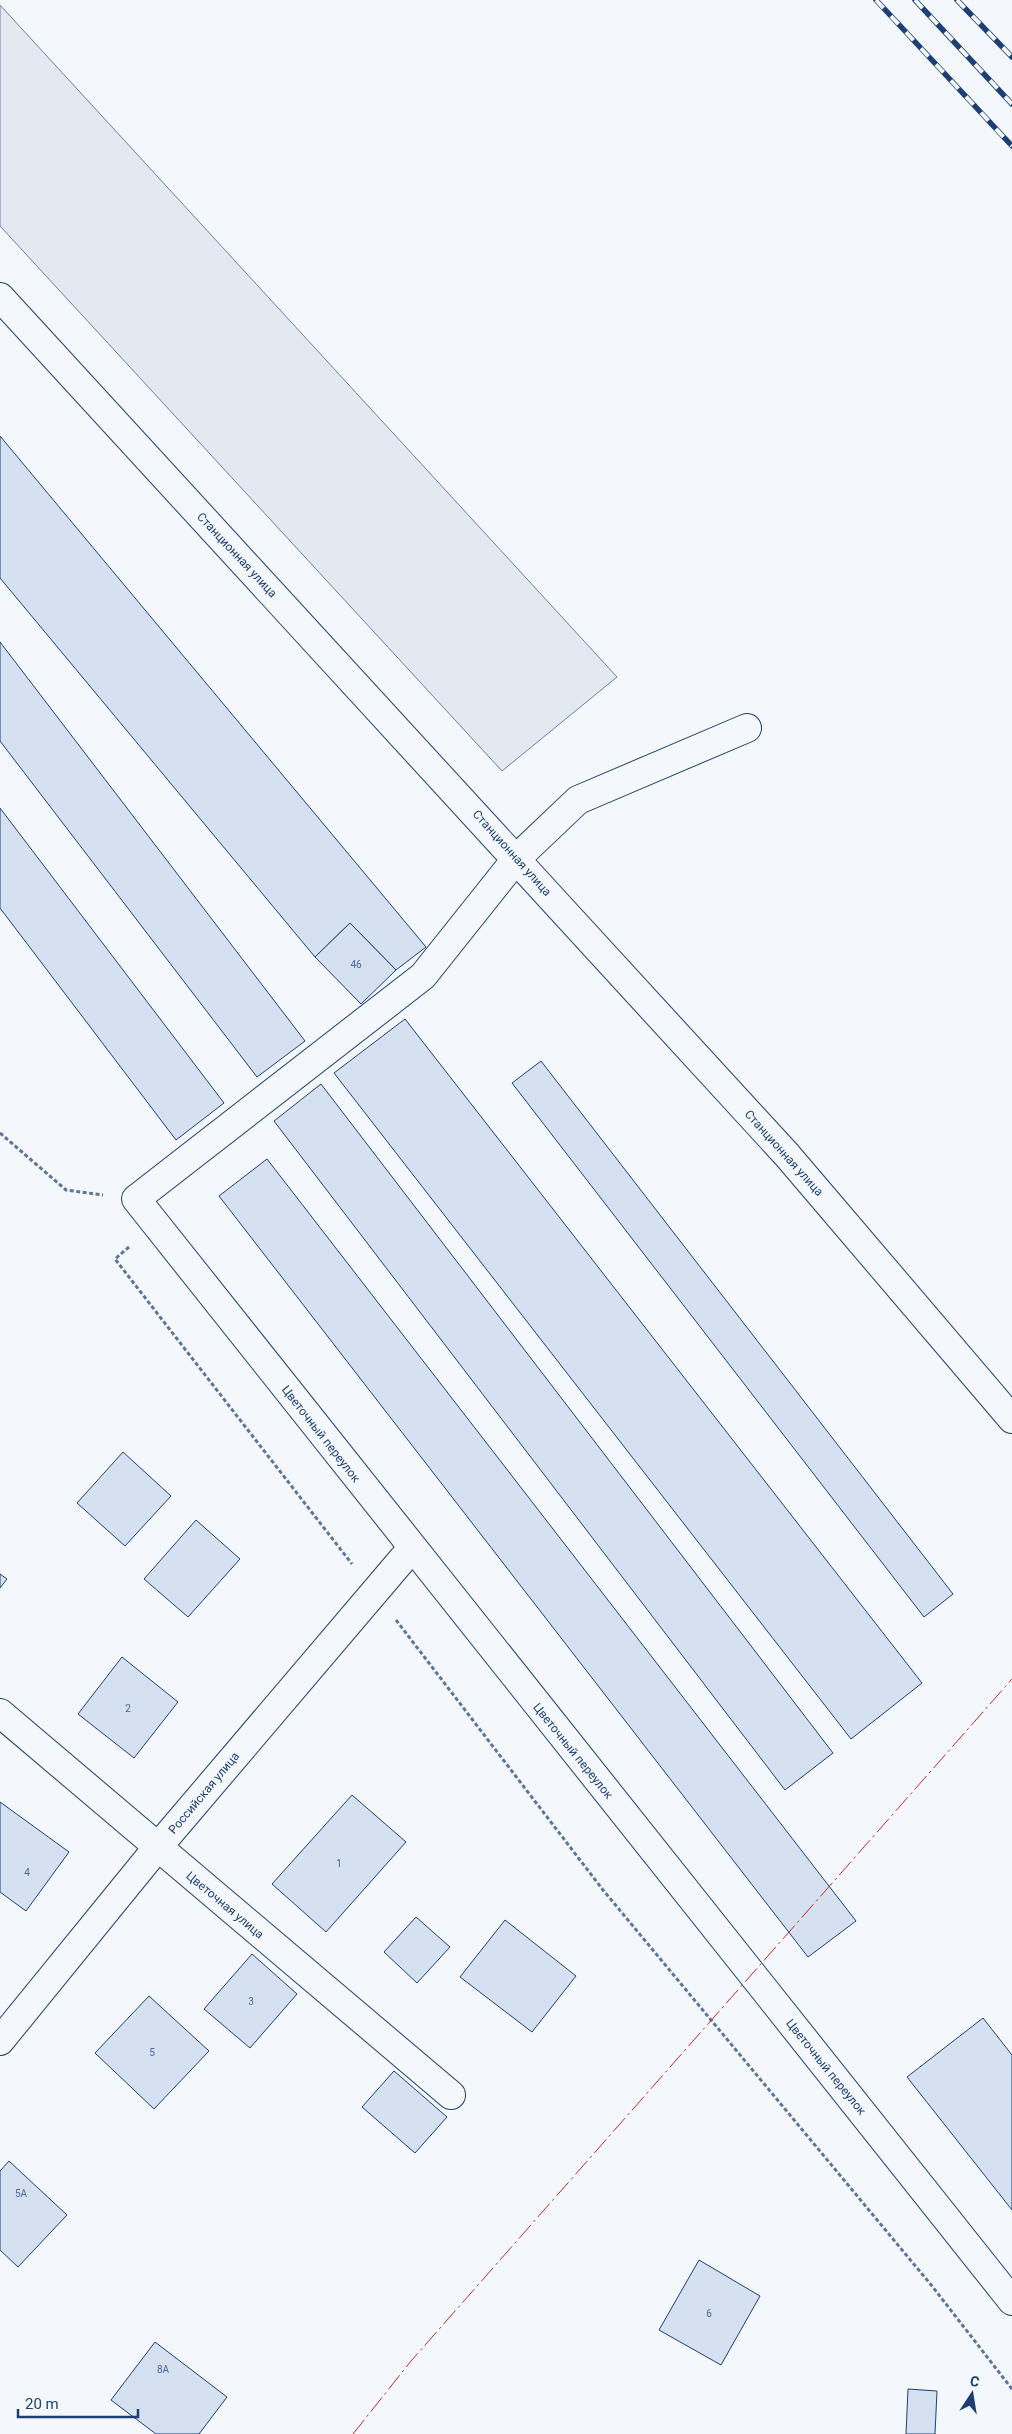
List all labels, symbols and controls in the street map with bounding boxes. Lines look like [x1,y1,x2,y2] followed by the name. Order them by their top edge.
[194,510,280,600] street label: Станционная улица
[470,807,554,899] street label: Станционная улица
[350,959,362,970] house number: 46
[742,1107,826,1199] street label: Станционная улица
[279,1383,363,1486] street label: Цветочный переулок
[530,1700,616,1802] street label: Цветочный переулок
[125,1703,131,1714] house number: 2
[166,1749,242,1837] street label: Российская улица
[336,1858,342,1869] house number: 1
[24,1867,30,1878] house number: 4
[183,1869,267,1941] street label: Цветочная улица
[248,1996,254,2007] house number: 3
[783,2016,869,2118] street label: Цветочный переулок
[149,2047,155,2058] house number: 5
[15,2188,28,2199] house number: 5А
[706,2308,712,2319] house number: 6
[157,2364,170,2375] house number: 8А
[947,2369,997,2419] north arrow
[969,2373,981,2390] text: С
[18,2386,138,2418] scale bar
[25,2395,59,2413] text: 20 m

